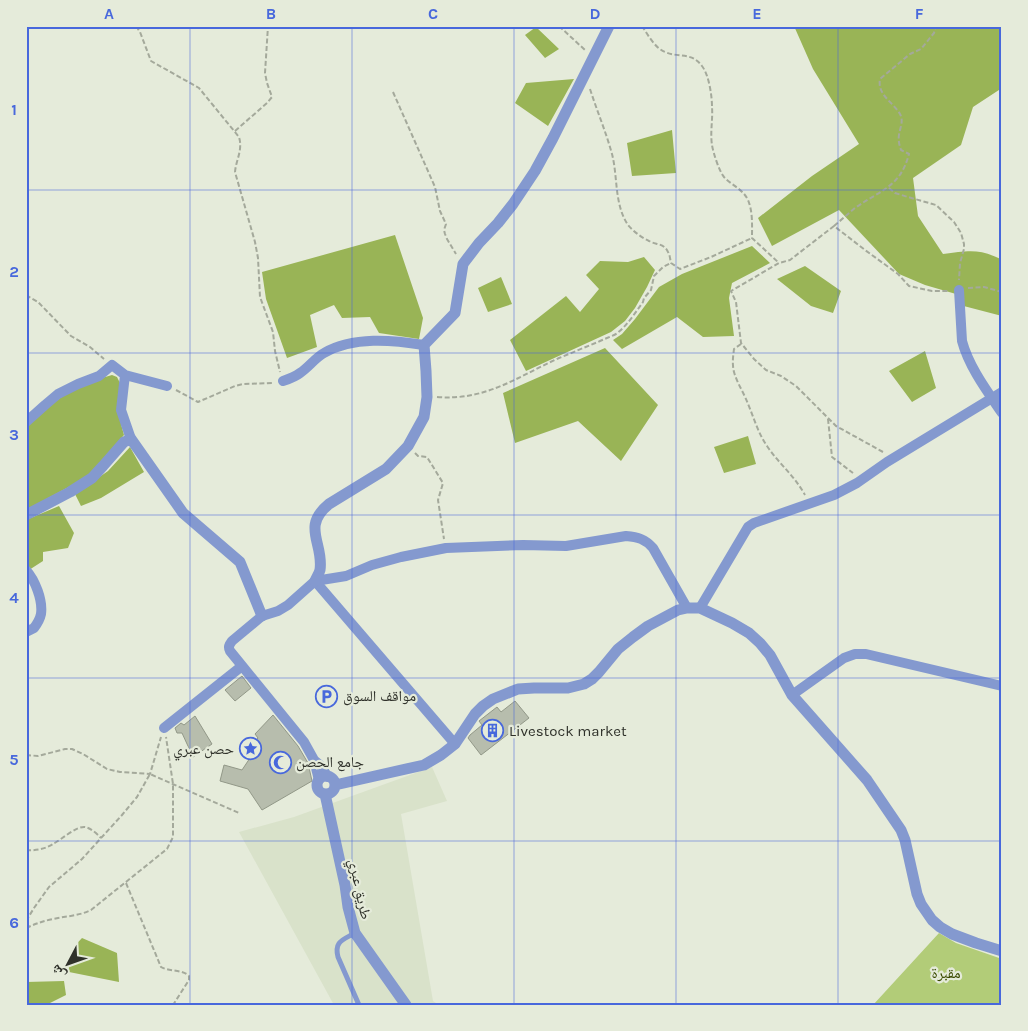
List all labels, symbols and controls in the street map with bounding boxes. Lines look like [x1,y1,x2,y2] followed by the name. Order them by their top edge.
[104,4,114,23] text: A
[266,4,276,23] text: B
[428,4,438,23] text: C
[590,4,601,23] text: D
[752,4,762,23] text: E
[915,4,924,23] text: F
[11,100,17,119] text: 1
[9,262,19,281] text: 2
[9,425,19,444] text: 3
[9,588,19,607] text: 4
[315,684,339,708] parking icon: مواقف السوق
[343,687,416,706] place label: مواقف السوق
[481,719,505,743] building icon: Livestock market
[509,722,627,740] place label: Livestock market
[238,737,262,761] place icon: حصن عبري
[173,740,234,761] place label: حصن عبري
[9,750,19,769] text: 5
[268,750,292,774] mosque icon: جامع الحصن
[296,753,365,772] place label: جامع الحصن
[342,857,375,922] street label: طريق عبري
[9,913,19,932] text: 6
[42,938,92,988] north arrow
[47,961,70,983] text: ش
[931,964,961,982] park label: مقبرة

